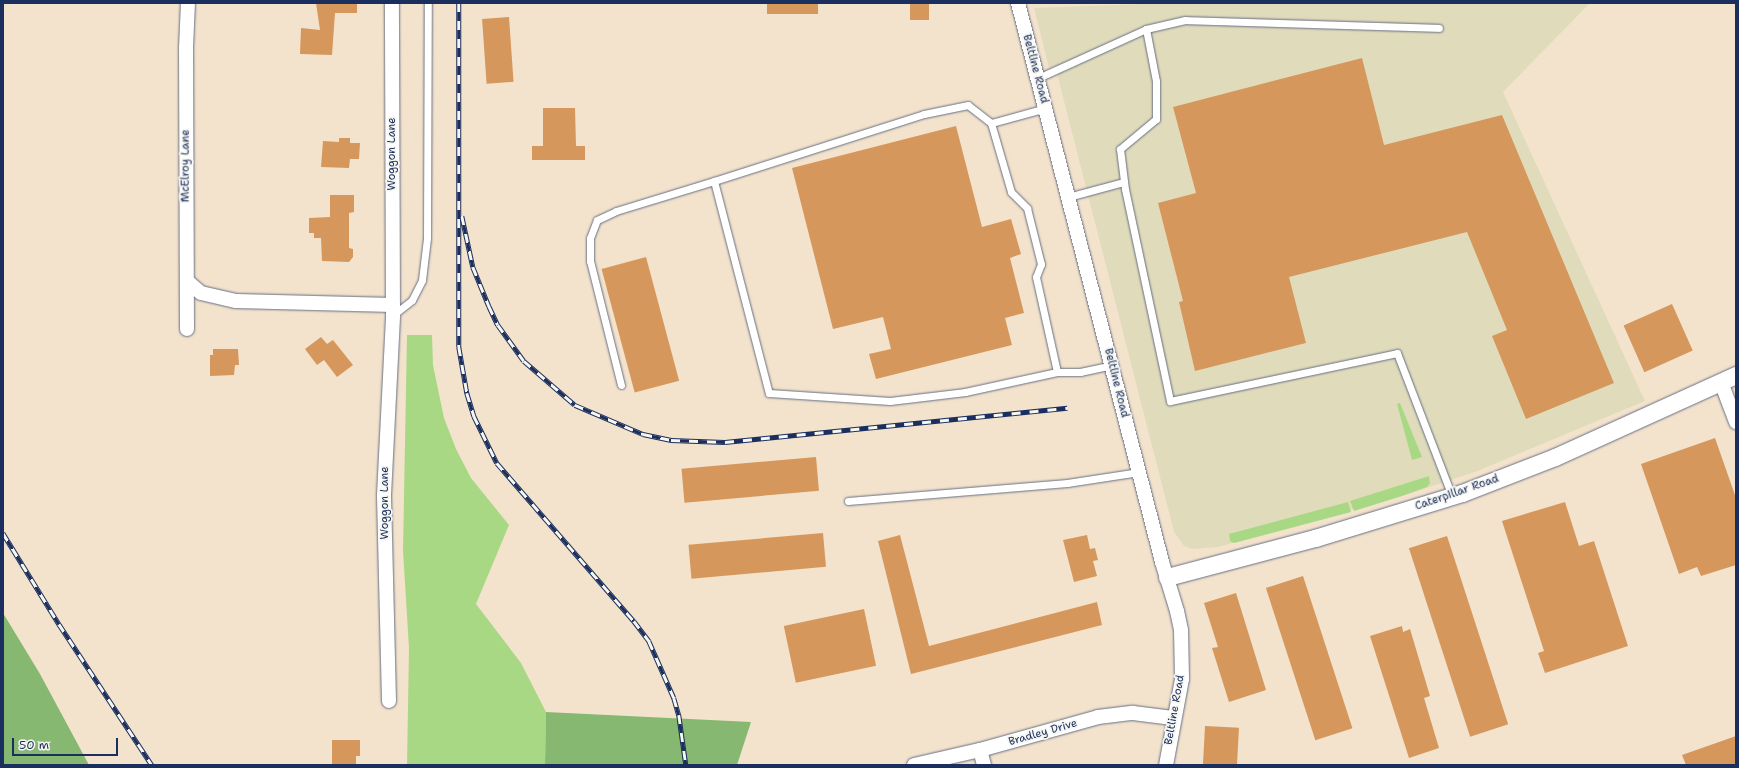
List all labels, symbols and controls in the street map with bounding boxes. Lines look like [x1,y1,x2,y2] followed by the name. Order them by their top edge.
[1019,33,1051,105] street label: Beltline Road
[385,118,399,190] street label: Woggon Lane
[179,130,193,202] street label: McElroy Lane
[1101,347,1131,419] street label: Beltline Road
[378,467,392,539] street label: Woggon Lane
[1413,472,1501,514] street label: Caterpillar Road
[1162,674,1188,746] street label: Beltline Road
[1007,717,1079,749] street label: Bradley Drive
[14,730,120,756] scale bar
[19,737,49,753] text: 50 m

